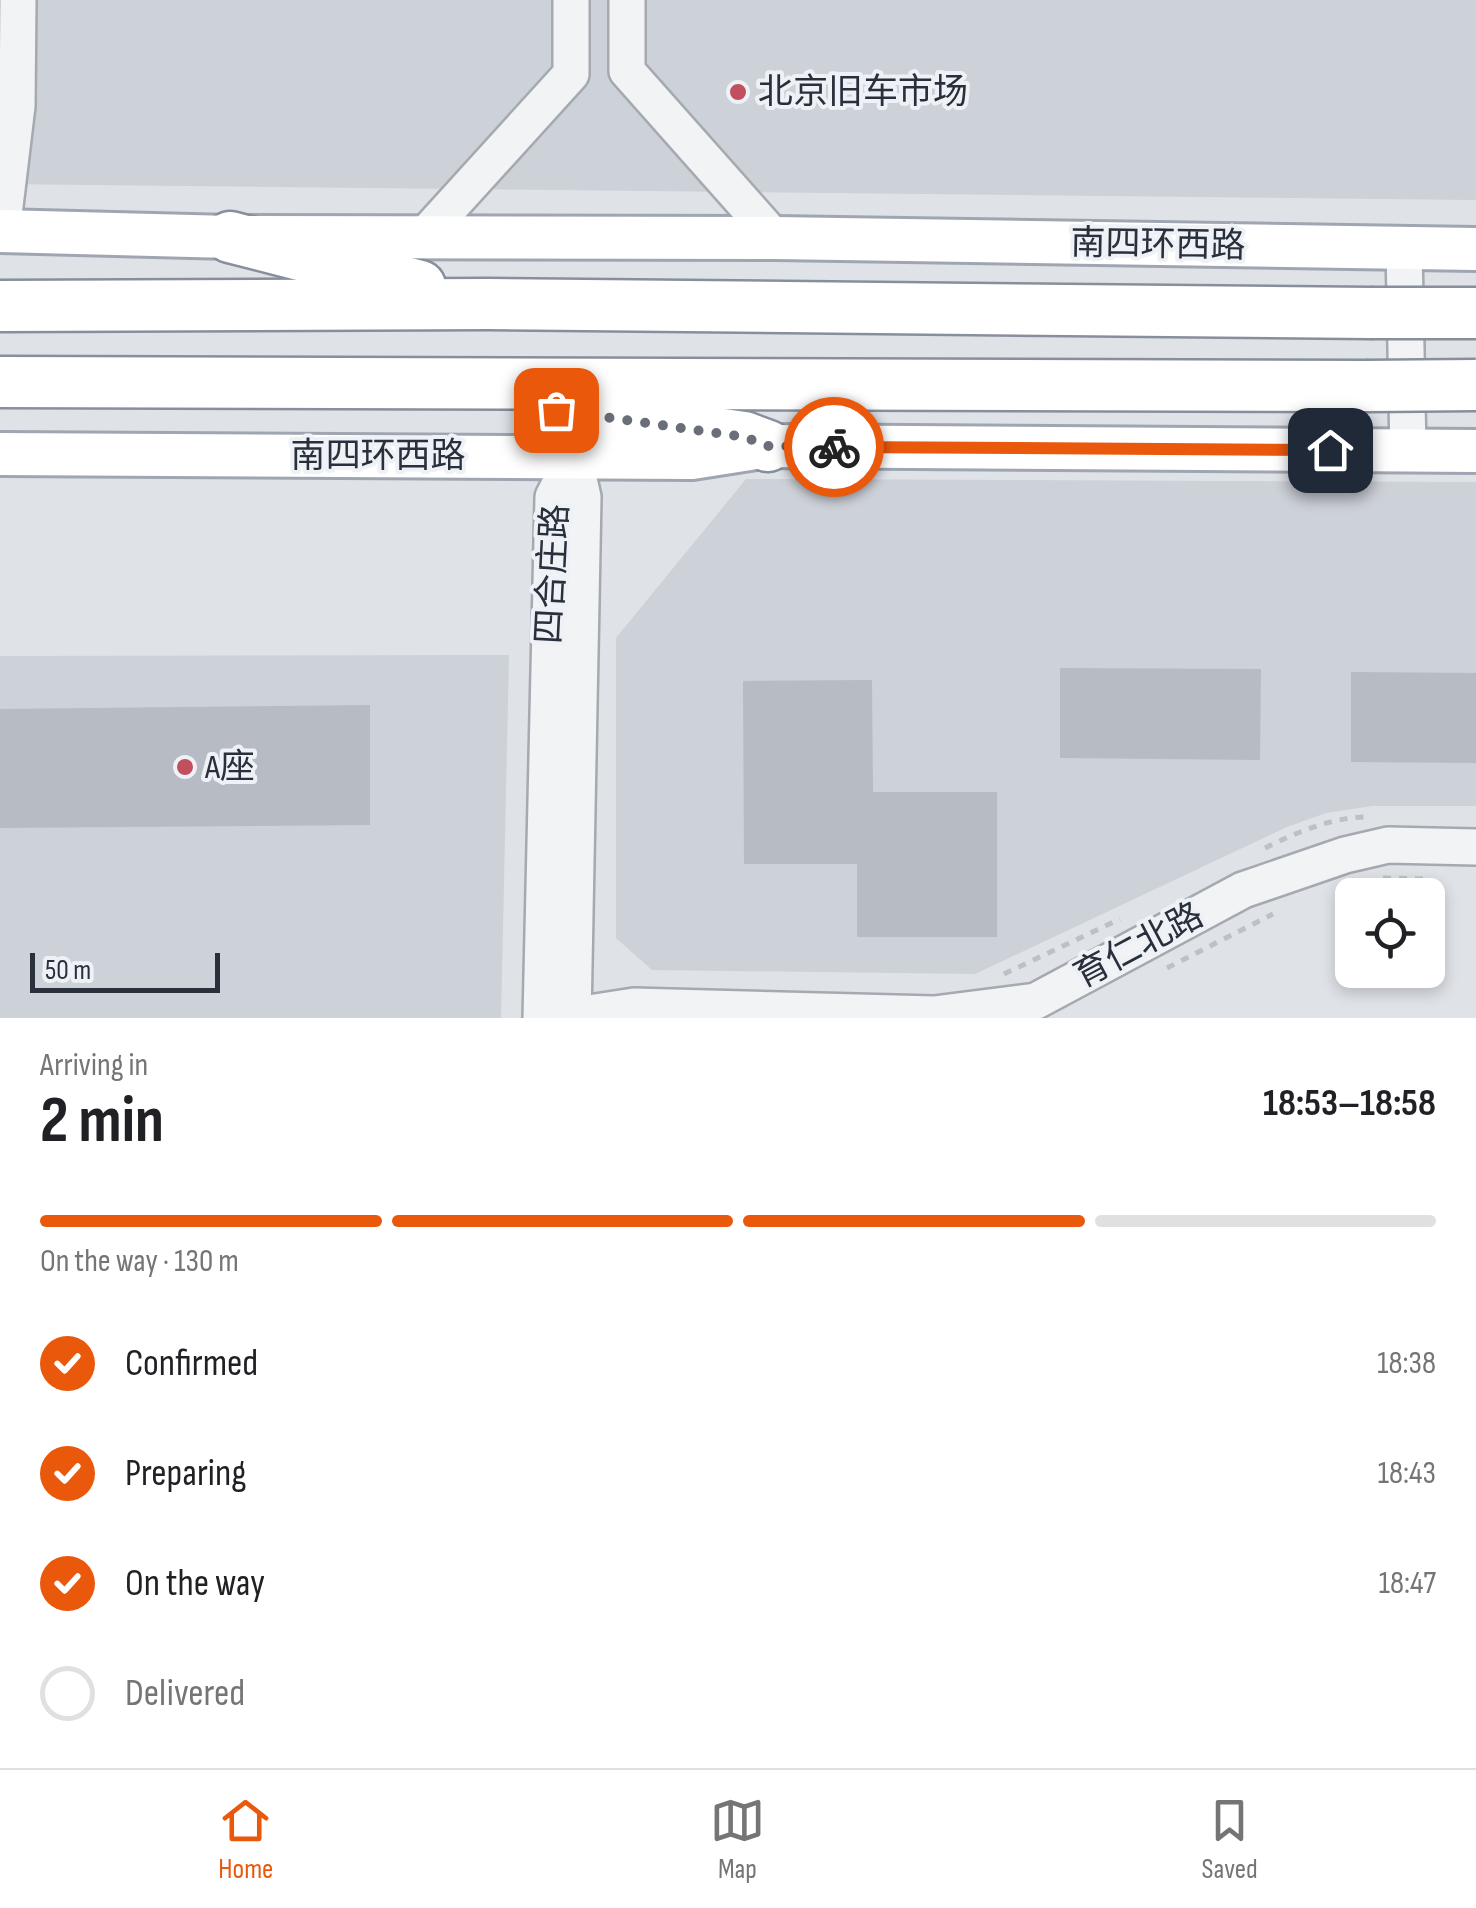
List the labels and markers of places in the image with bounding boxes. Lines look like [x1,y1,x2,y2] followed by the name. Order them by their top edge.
[758,71,968,114] place label: 北京旧车市场
[727,81,749,103] marker: 北京旧车市场
[514,368,599,453] pin
[1288,408,1373,493] pin
[204,746,255,789] place label: A座
[174,756,196,778] marker: A座

